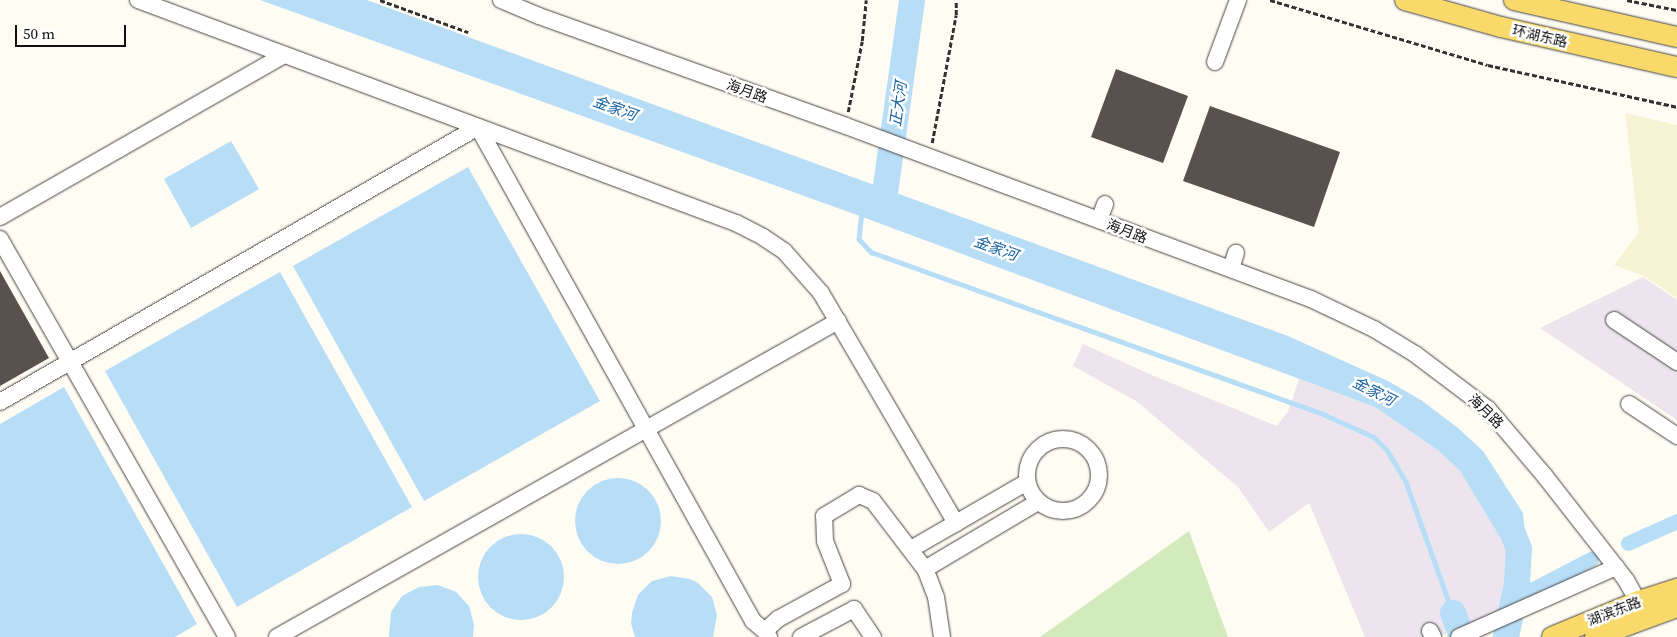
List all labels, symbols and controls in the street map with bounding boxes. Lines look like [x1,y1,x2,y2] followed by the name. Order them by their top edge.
[18,15,129,47] scale bar
[1511,22,1569,50] street label: 环湖东路
[23,23,55,44] text: 50 m
[724,76,770,106] street label: 海月路
[886,80,910,128] water label: 正大河
[591,92,639,124] water label: 金家河
[1104,216,1150,246] street label: 海月路
[972,232,1020,264] water label: 金家河
[1350,373,1398,409] water label: 金家河
[1465,390,1507,432] street label: 海月路
[1585,593,1643,629] street label: 湖滨东路

